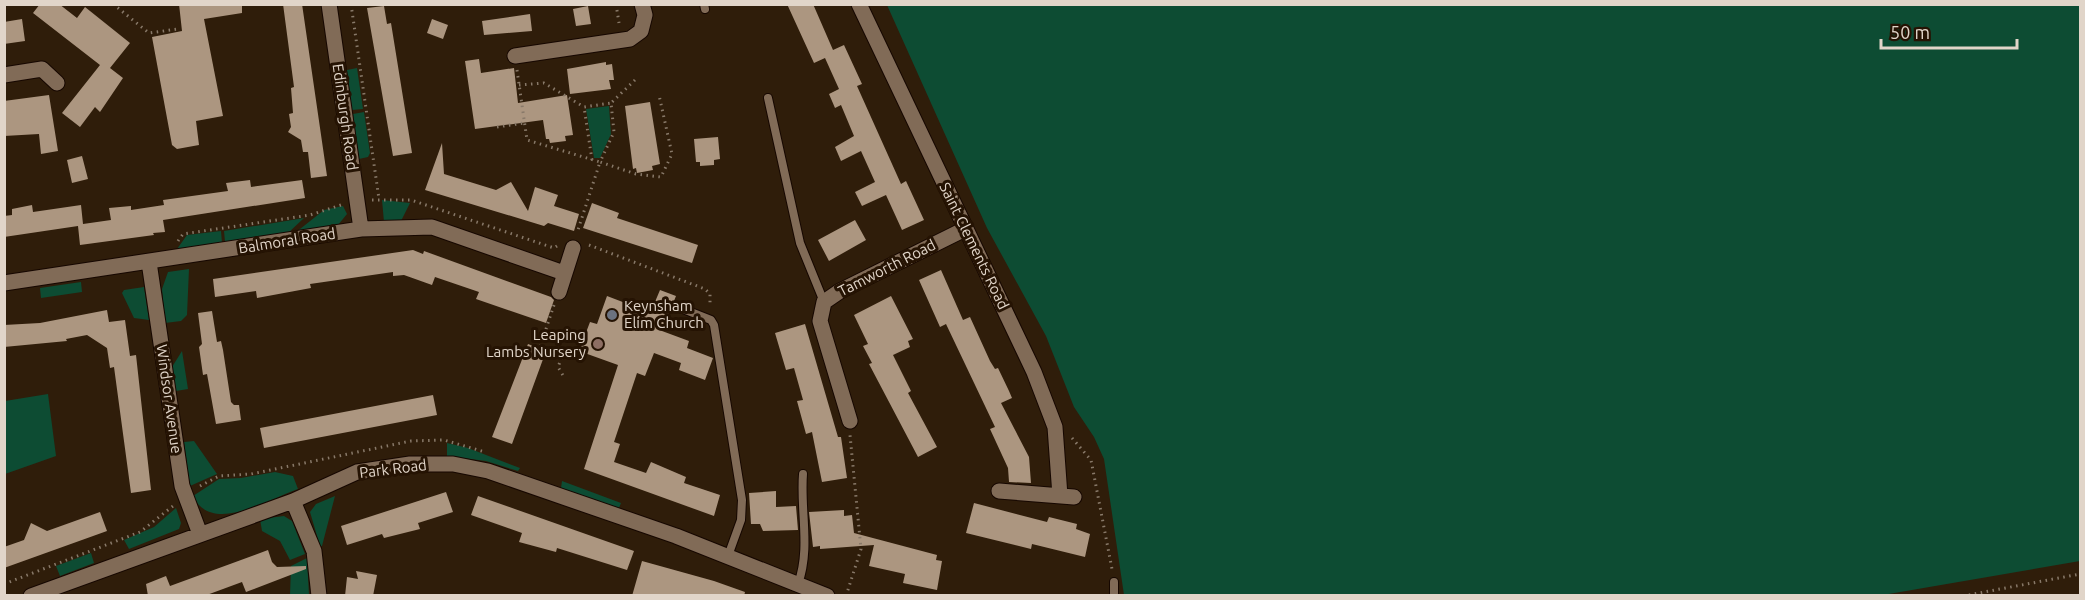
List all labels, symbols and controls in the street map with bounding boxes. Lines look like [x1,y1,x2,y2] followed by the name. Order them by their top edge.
[1881,12,2018,50] scale bar
[1890,22,1930,42] text: 50 m
[330,63,361,171] street label: Edinburgh Road
[936,180,1013,312] street label: Saint Clements Road
[237,224,337,257] street label: Balmoral Road
[835,236,938,299] street label: Tamworth Road
[624,297,704,331] place label: Keynsham Elim Church
[605,308,619,322] marker: Keynsham Elim Church
[486,326,586,360] place label: Leaping Lambs Nursery
[591,337,605,351] marker: Leaping Lambs Nursery
[153,343,186,455] street label: Windsor Avenue
[358,456,428,481] street label: Park Road

